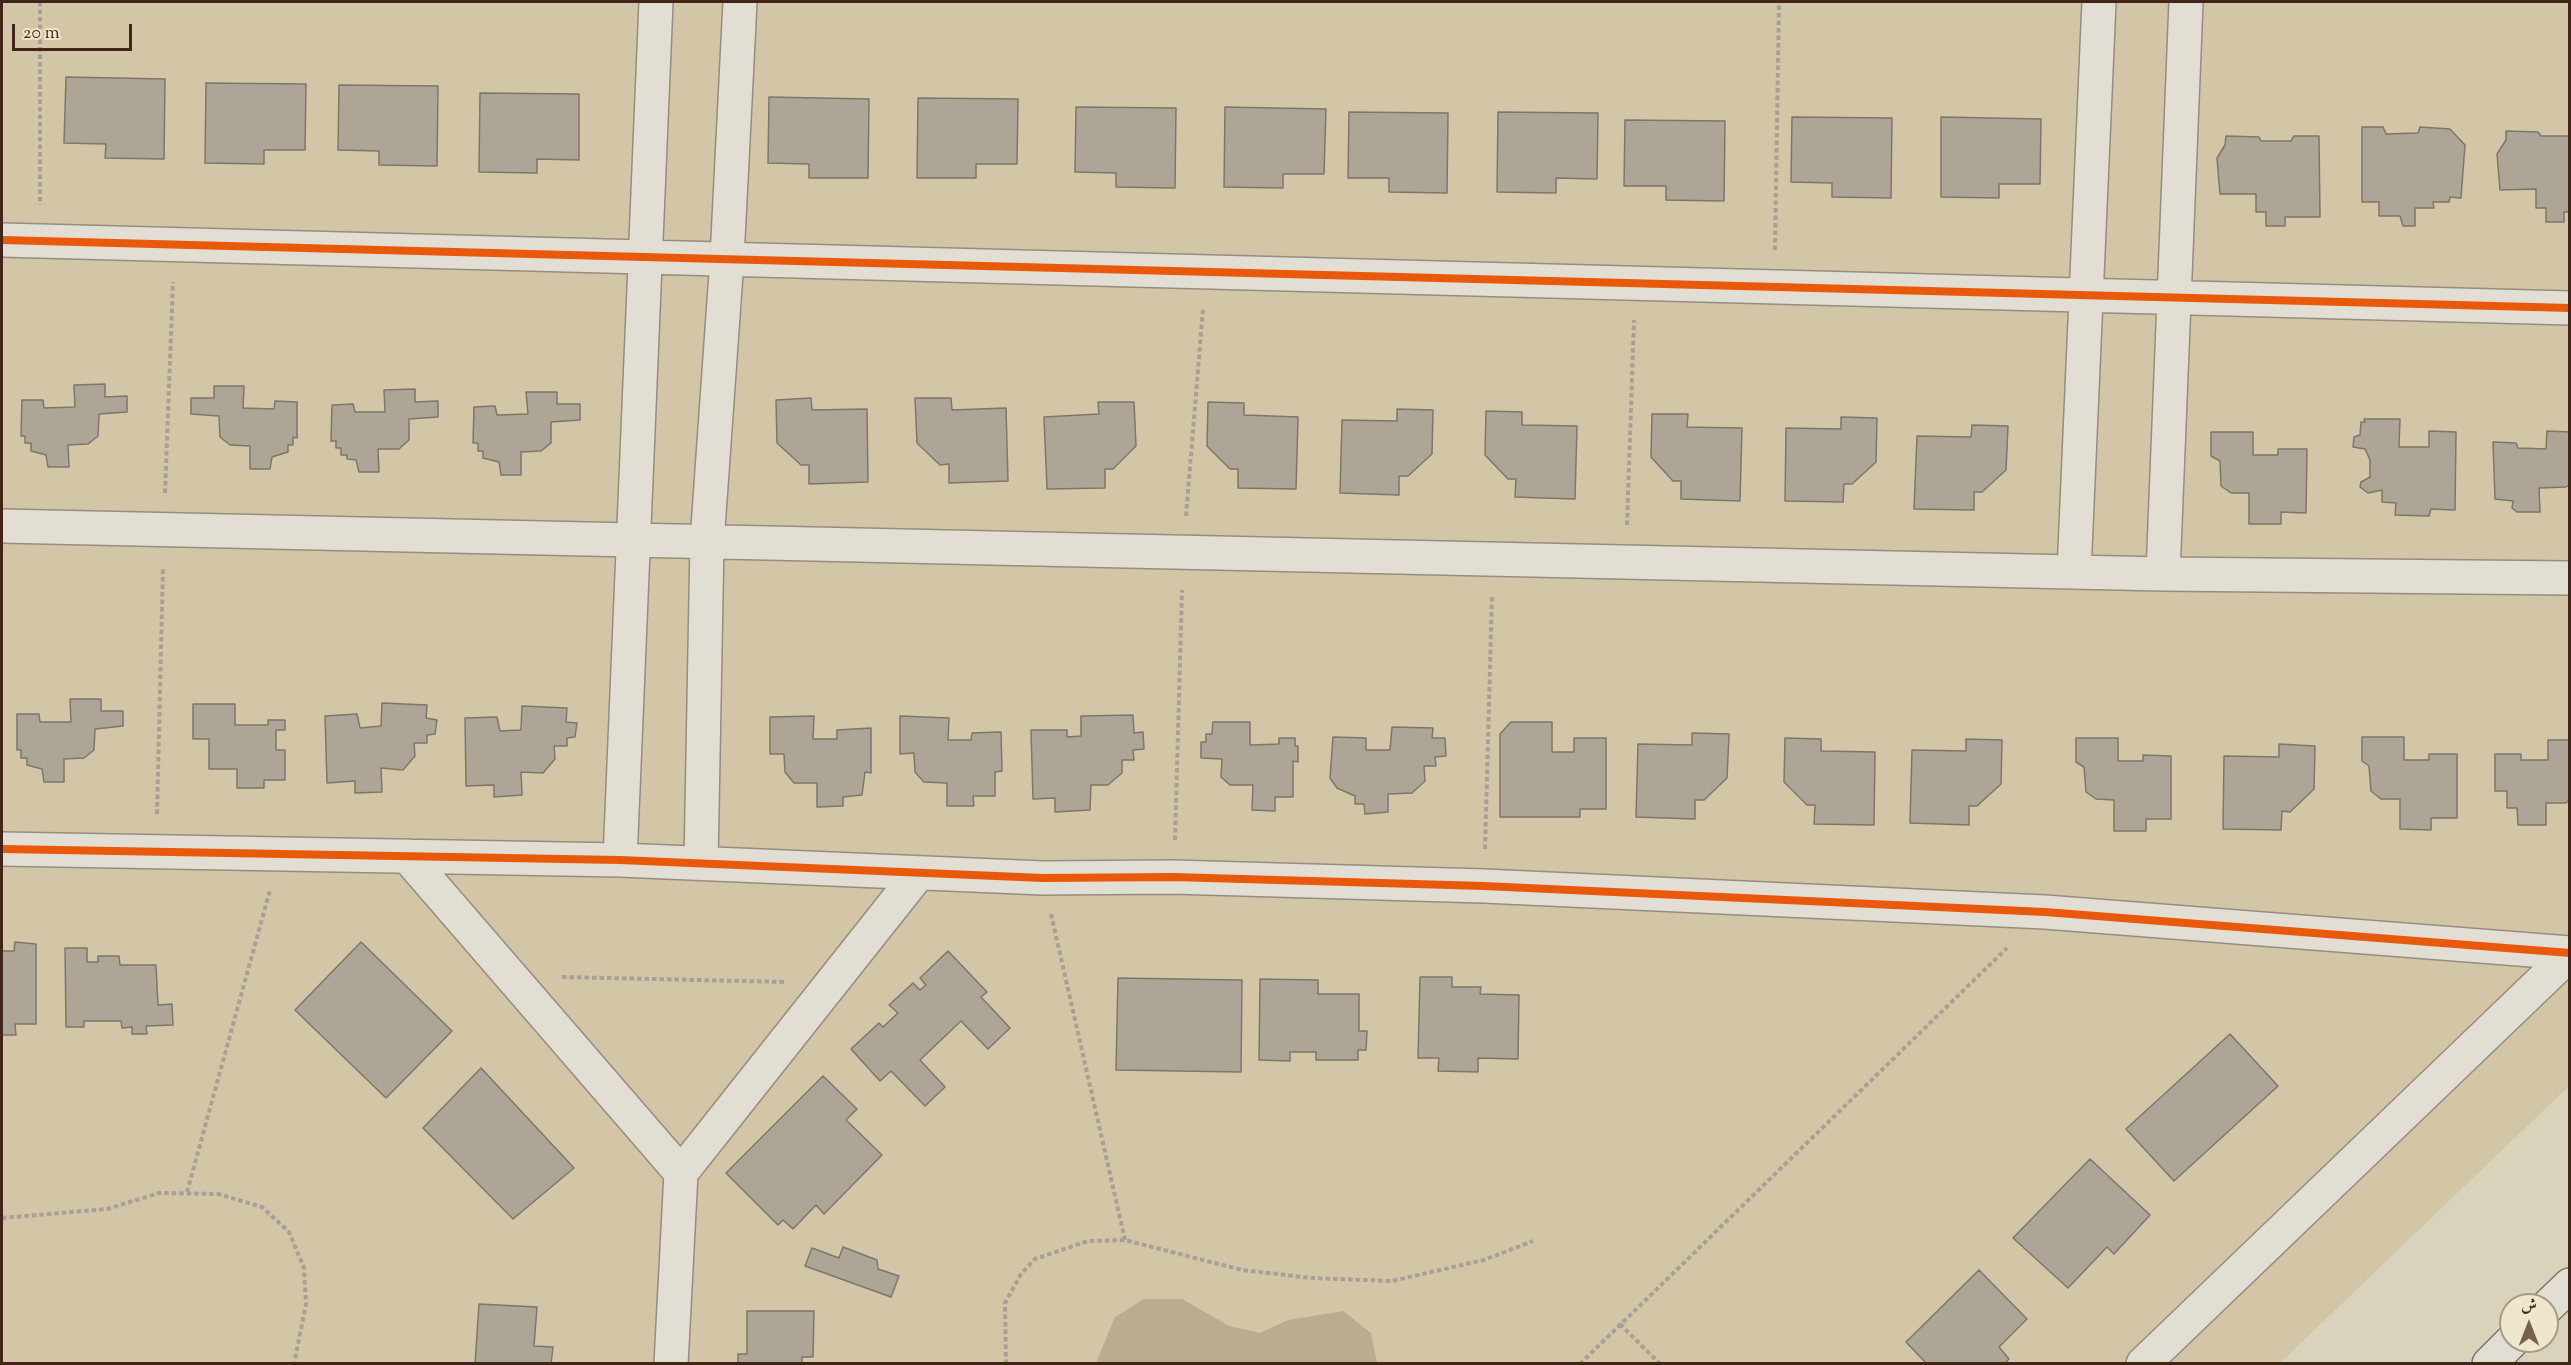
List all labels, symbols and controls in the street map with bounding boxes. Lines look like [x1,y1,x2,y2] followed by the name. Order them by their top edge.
[15,12,135,50] scale bar
[23,21,60,47] text: 20 m
[2499,1293,2559,1353] north arrow
[2521,1295,2537,1318] text: ش

